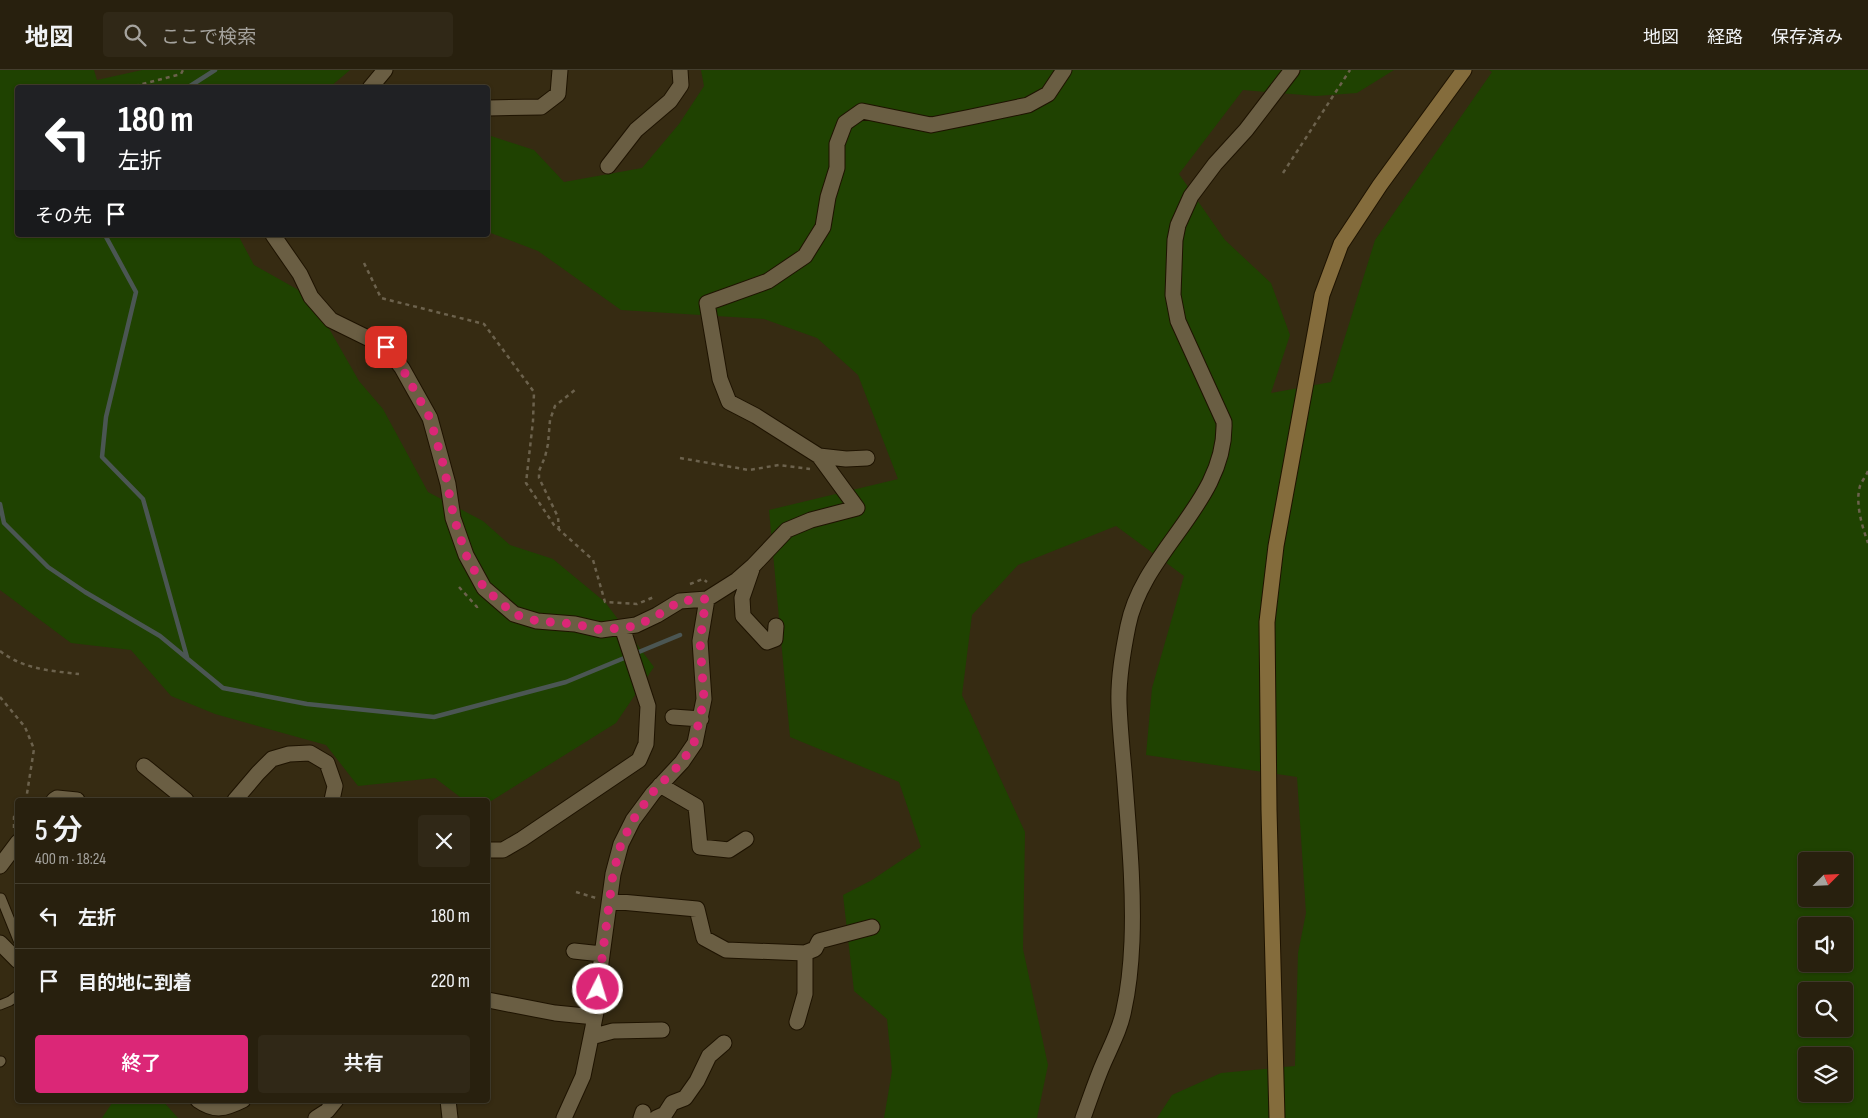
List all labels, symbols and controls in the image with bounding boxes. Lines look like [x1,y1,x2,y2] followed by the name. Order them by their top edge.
[103,12,453,57] search box
[121,21,149,49] icon: search
[25,23,73,52] text: 地図
[161,26,256,49] text: ここで検索
[1643,27,1679,48] text: 地図
[1707,27,1743,48] text: 経路
[1771,27,1843,48] text: 保存済み
[118,99,194,142] text: 180 m
[35,105,100,170] icon: left
[118,148,162,175] text: 左折
[102,200,130,228] icon: arrive
[35,205,92,228] text: その先
[365,326,407,368] pin
[372,333,400,361] icon: arrive
[35,813,82,849] text: 5 分
[418,815,470,867] button: close
[35,850,106,869] text: 400 m · 18:24
[1798,852,1852,908] north arrow
[1798,852,1853,1102] map controls
[35,902,63,930] icon: left
[431,905,470,928] text: 180 m
[78,907,116,930] text: 左折
[1798,917,1853,972] button: sound
[571,962,623,1014] position arrow
[35,967,63,995] icon: arrive
[431,970,470,993] text: 220 m
[78,972,192,995] text: 目的地に到着
[1798,982,1853,1037] button: search
[35,1035,248,1093] button: 終了
[258,1035,470,1093] button: 共有
[1798,1047,1853,1102] button: layers

